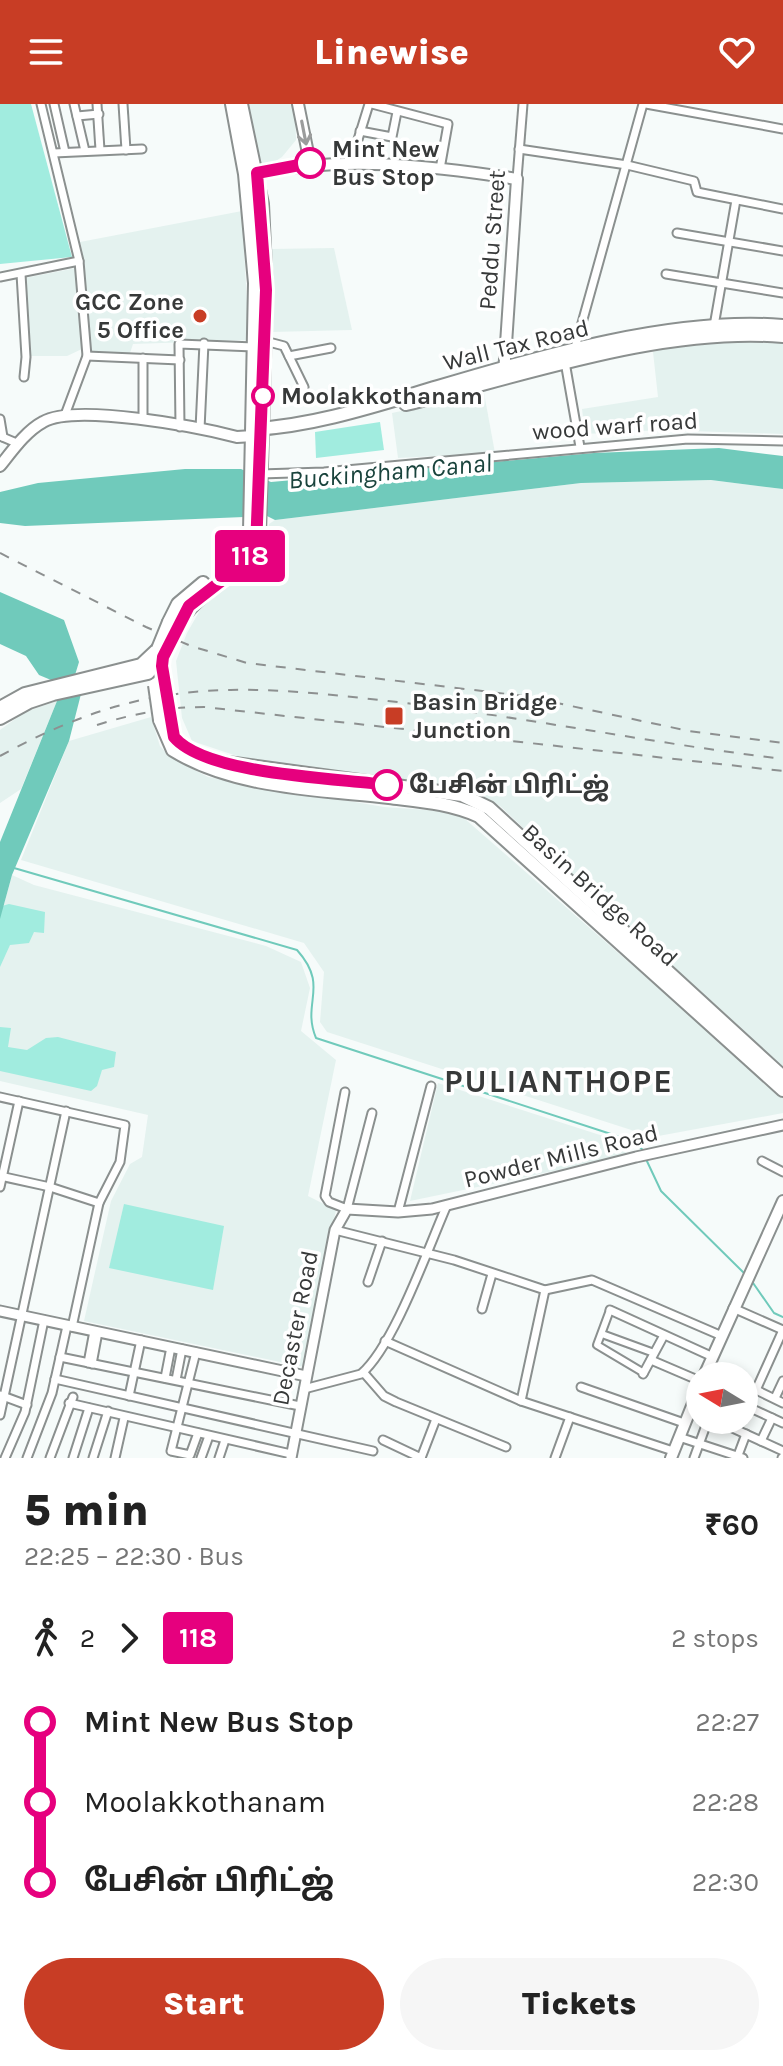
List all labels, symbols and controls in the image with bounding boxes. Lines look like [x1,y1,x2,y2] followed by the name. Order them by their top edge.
[24,30,68,74] icon: menu
[715,30,759,74] icon: heart
[314,31,469,73] text: Linewise
[297,120,312,146] one-way arrow
[332,135,439,191] place label: Mint New Bus Stop
[295,148,325,178] marker: Mint New Bus Stop
[473,169,511,311] street label: Peddu Street
[75,288,184,344] place label: GCC Zone 5 Office
[191,307,209,325] marker: GCC Zone 5 Office
[440,313,592,377] street label: Wall Tax Road
[281,382,483,410] place label: Moolakkothanam
[252,385,274,407] marker: Moolakkothanam
[531,406,699,446] street label: wood warf road
[287,447,493,496] water label: Buckingham Canal
[204,530,296,582] line badge: 118
[231,539,269,572] text: 118
[412,688,557,744] place label: Basin Bridge Junction
[383,705,405,727] marker: Basin Bridge Junction
[372,770,402,800] marker: பேசின் பிரிட்ஜ்
[409,771,609,802] place label: பேசின் பிரிட்ஜ்
[516,818,684,972] street label: Basin Bridge Road
[444,1063,674,1100] district label: PULIANTHOPE
[461,1118,661,1194] street label: Powder Mills Road
[266,1248,324,1408] street label: Decaster Road
[686,1362,758,1434] north arrow
[686,1362,758,1434] map controls
[24,1485,149,1536] text: 5 min
[705,1507,759,1543] text: ₹60
[24,1541,244,1572] text: 22:25 – 22:30 · Bus
[24,1616,68,1660] icon: walk
[107,1616,151,1660] icon: forward
[179,1621,217,1654] text: 118
[80,1623,95,1654] text: 2
[671,1623,759,1654] text: 2 stops
[84,1704,354,1740] text: Mint New Bus Stop
[696,1707,759,1738] text: 22:27
[84,1784,326,1820] text: Moolakkothanam
[692,1787,759,1818] text: 22:28
[84,1863,334,1899] text: பேசின் பிரிட்ஜ்
[692,1867,759,1898] text: 22:30
[24,1958,384,2050] button: Start
[400,1958,759,2050] button: Tickets

